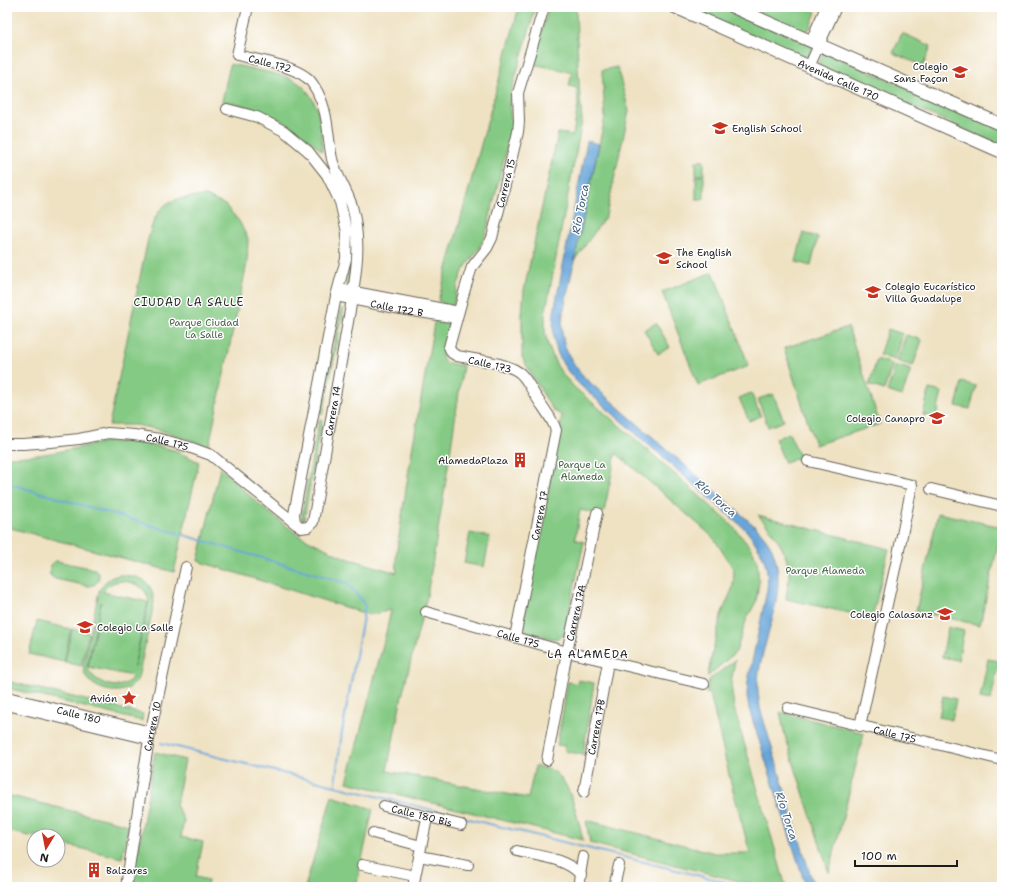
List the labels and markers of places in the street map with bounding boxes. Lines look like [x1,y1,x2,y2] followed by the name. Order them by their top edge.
[894,60,948,85] place label: Colegio Sans Façon
[951,63,969,81] school or university icon: Colegio Sans Façon
[711,119,729,137] school or university icon: English School
[732,122,802,135] place label: English School
[676,246,732,271] place label: The English School
[655,249,673,267] school or university icon: The English School
[885,280,976,305] place label: Colegio Eucarístico Villa Guadalupe
[864,283,882,301] school or university icon: Colegio Eucarístico Villa Guadalupe
[928,409,946,427] school or university icon: Colegio Canapro
[846,412,925,425] place label: Colegio Canapro
[511,451,529,469] building icon: AlamedaPlaza
[438,454,509,467] place label: AlamedaPlaza
[936,605,954,623] school or university icon: Colegio Calasanz
[850,608,933,621] place label: Colegio Calasanz
[76,618,94,636] school or university icon: Colegio La Salle
[97,621,174,634] place label: Colegio La Salle
[120,689,138,707] place icon: Avión
[90,692,117,705] place label: Avión
[85,861,103,879] building icon: Balzares
[106,864,147,877] place label: Balzares

